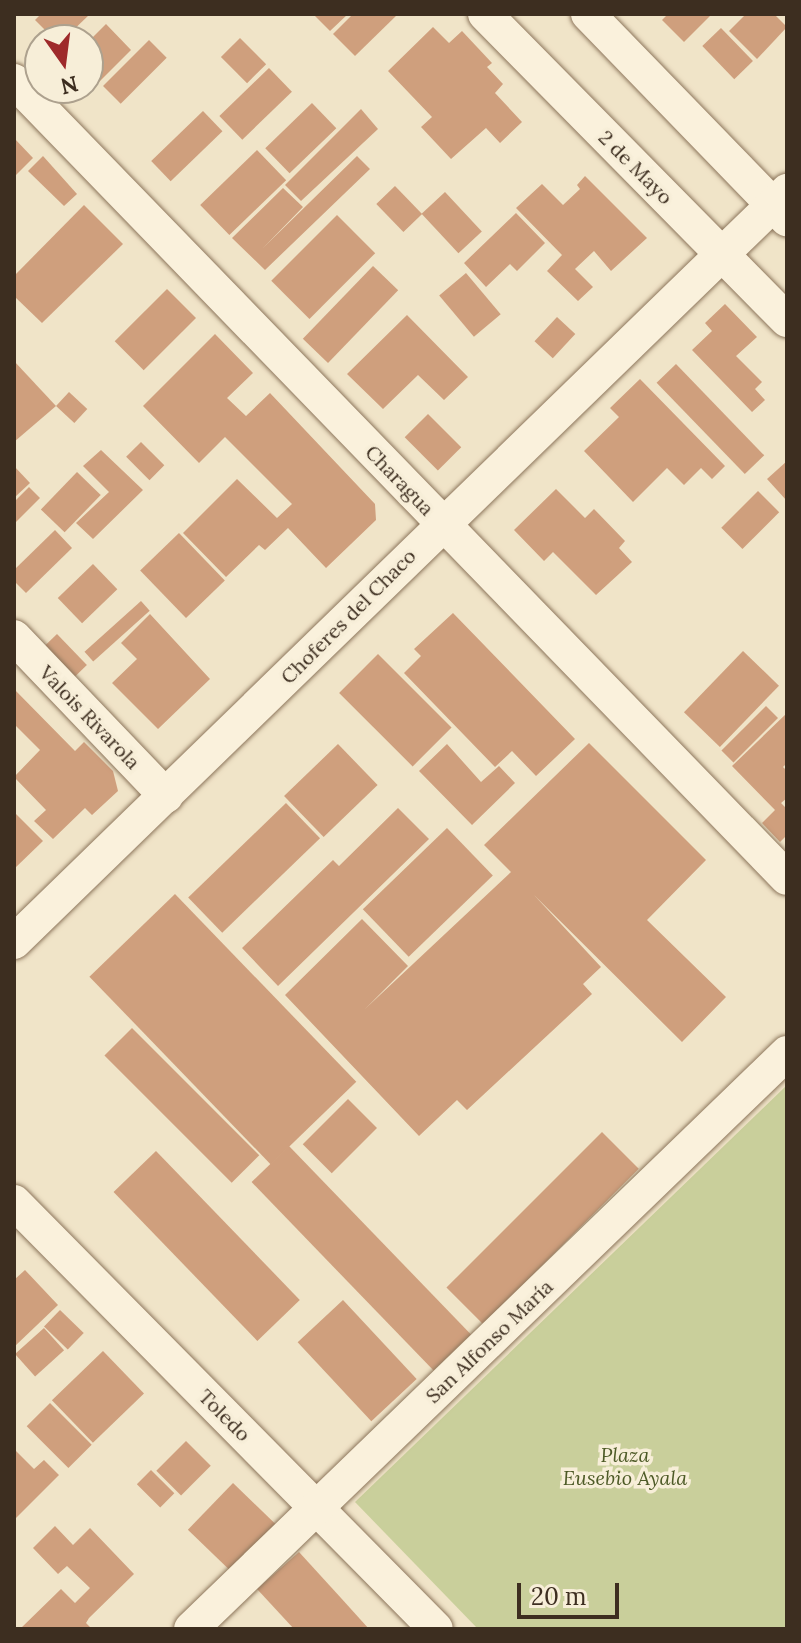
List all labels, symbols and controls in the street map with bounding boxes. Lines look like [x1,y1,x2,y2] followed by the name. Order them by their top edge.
[24,24,104,104] north arrow
[58,70,81,101] text: N
[594,125,678,209] street label: 2 de Mayo
[361,440,439,520] street label: Charagua
[276,544,420,688] street label: Choferes del Chaco
[35,660,145,774] street label: Valois Rivarola
[421,1274,557,1408] street label: San Alfonso María
[194,1384,256,1446] street label: Toledo
[563,1443,687,1490] park label: Plaza Eusebio Ayala
[521,1567,623,1617] scale bar
[531,1581,587,1612] text: 20 m

